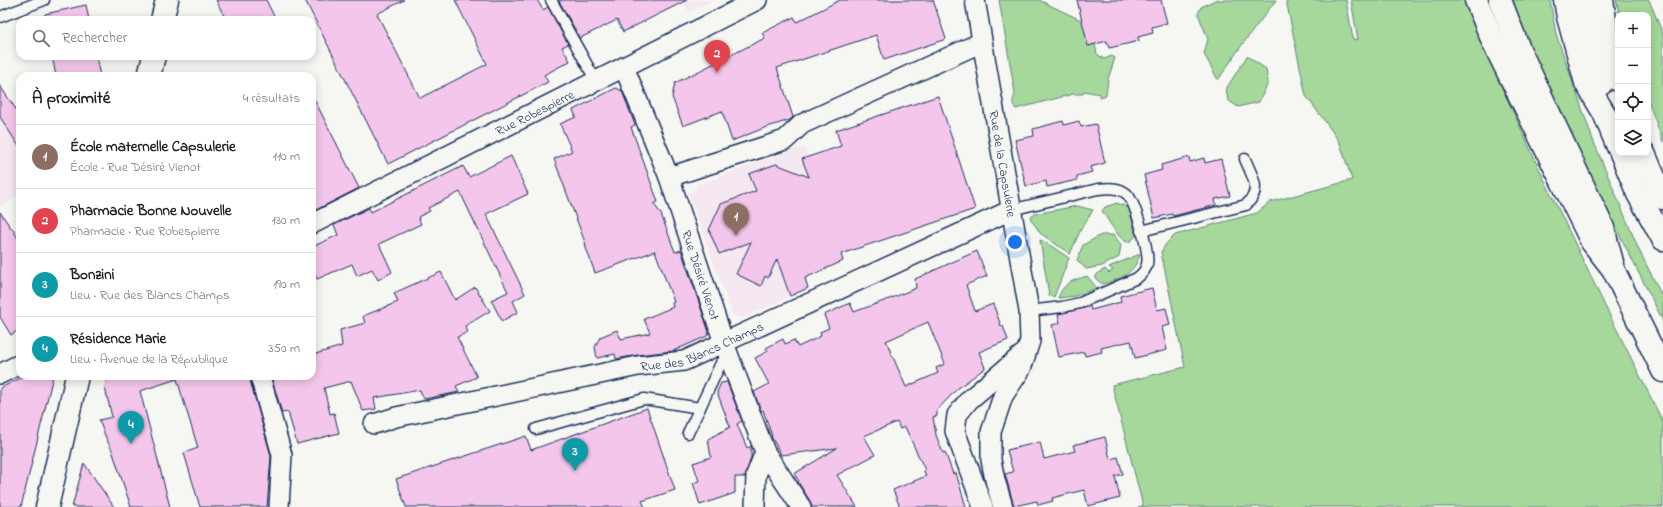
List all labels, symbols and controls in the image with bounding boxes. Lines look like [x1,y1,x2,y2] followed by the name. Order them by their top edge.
[1615,12,1651,156] map controls
[1615,12,1651,48] button: +
[16,16,316,60] search box
[30,27,52,49] icon: search
[62,27,127,49] text: Rechercher
[704,40,730,73] pin: 2
[1615,48,1651,84] button: −
[1615,84,1651,120] button: locate
[32,86,110,111] text: À proximité
[493,86,578,141] street label: Rue Robespierre
[243,89,300,108] text: 4 résultats
[983,109,1021,219] street label: Rue de la Capsulerie
[1615,120,1651,156] button: layers
[70,136,236,158] text: École maternelle Capsulerie
[43,147,47,166] text: 1
[273,147,300,166] text: 110 m
[70,158,201,177] text: École · Rue Désiré Vienot
[70,200,232,222] text: Pharmacie Bonne Nouvelle
[723,203,749,236] pin: 1
[42,211,48,230] text: 2
[272,211,300,230] text: 130 m
[70,222,220,241] text: Pharmacie · Rue Robespierre
[676,228,724,323] street label: Rue Désiré Vienot
[1005,232,1025,252] your location
[70,264,114,286] text: Bonzini
[42,275,48,294] text: 3
[273,275,300,294] text: 190 m
[70,286,230,305] text: Lieu · Rue des Blancs Champs
[640,317,767,377] street label: Rue des Blancs Champs
[70,328,166,350] text: Résidence Marie
[42,339,48,358] text: 4
[268,339,300,358] text: 350 m
[70,350,228,369] text: Lieu · Avenue de la République
[118,411,144,444] pin: 4
[562,438,588,471] pin: 3

